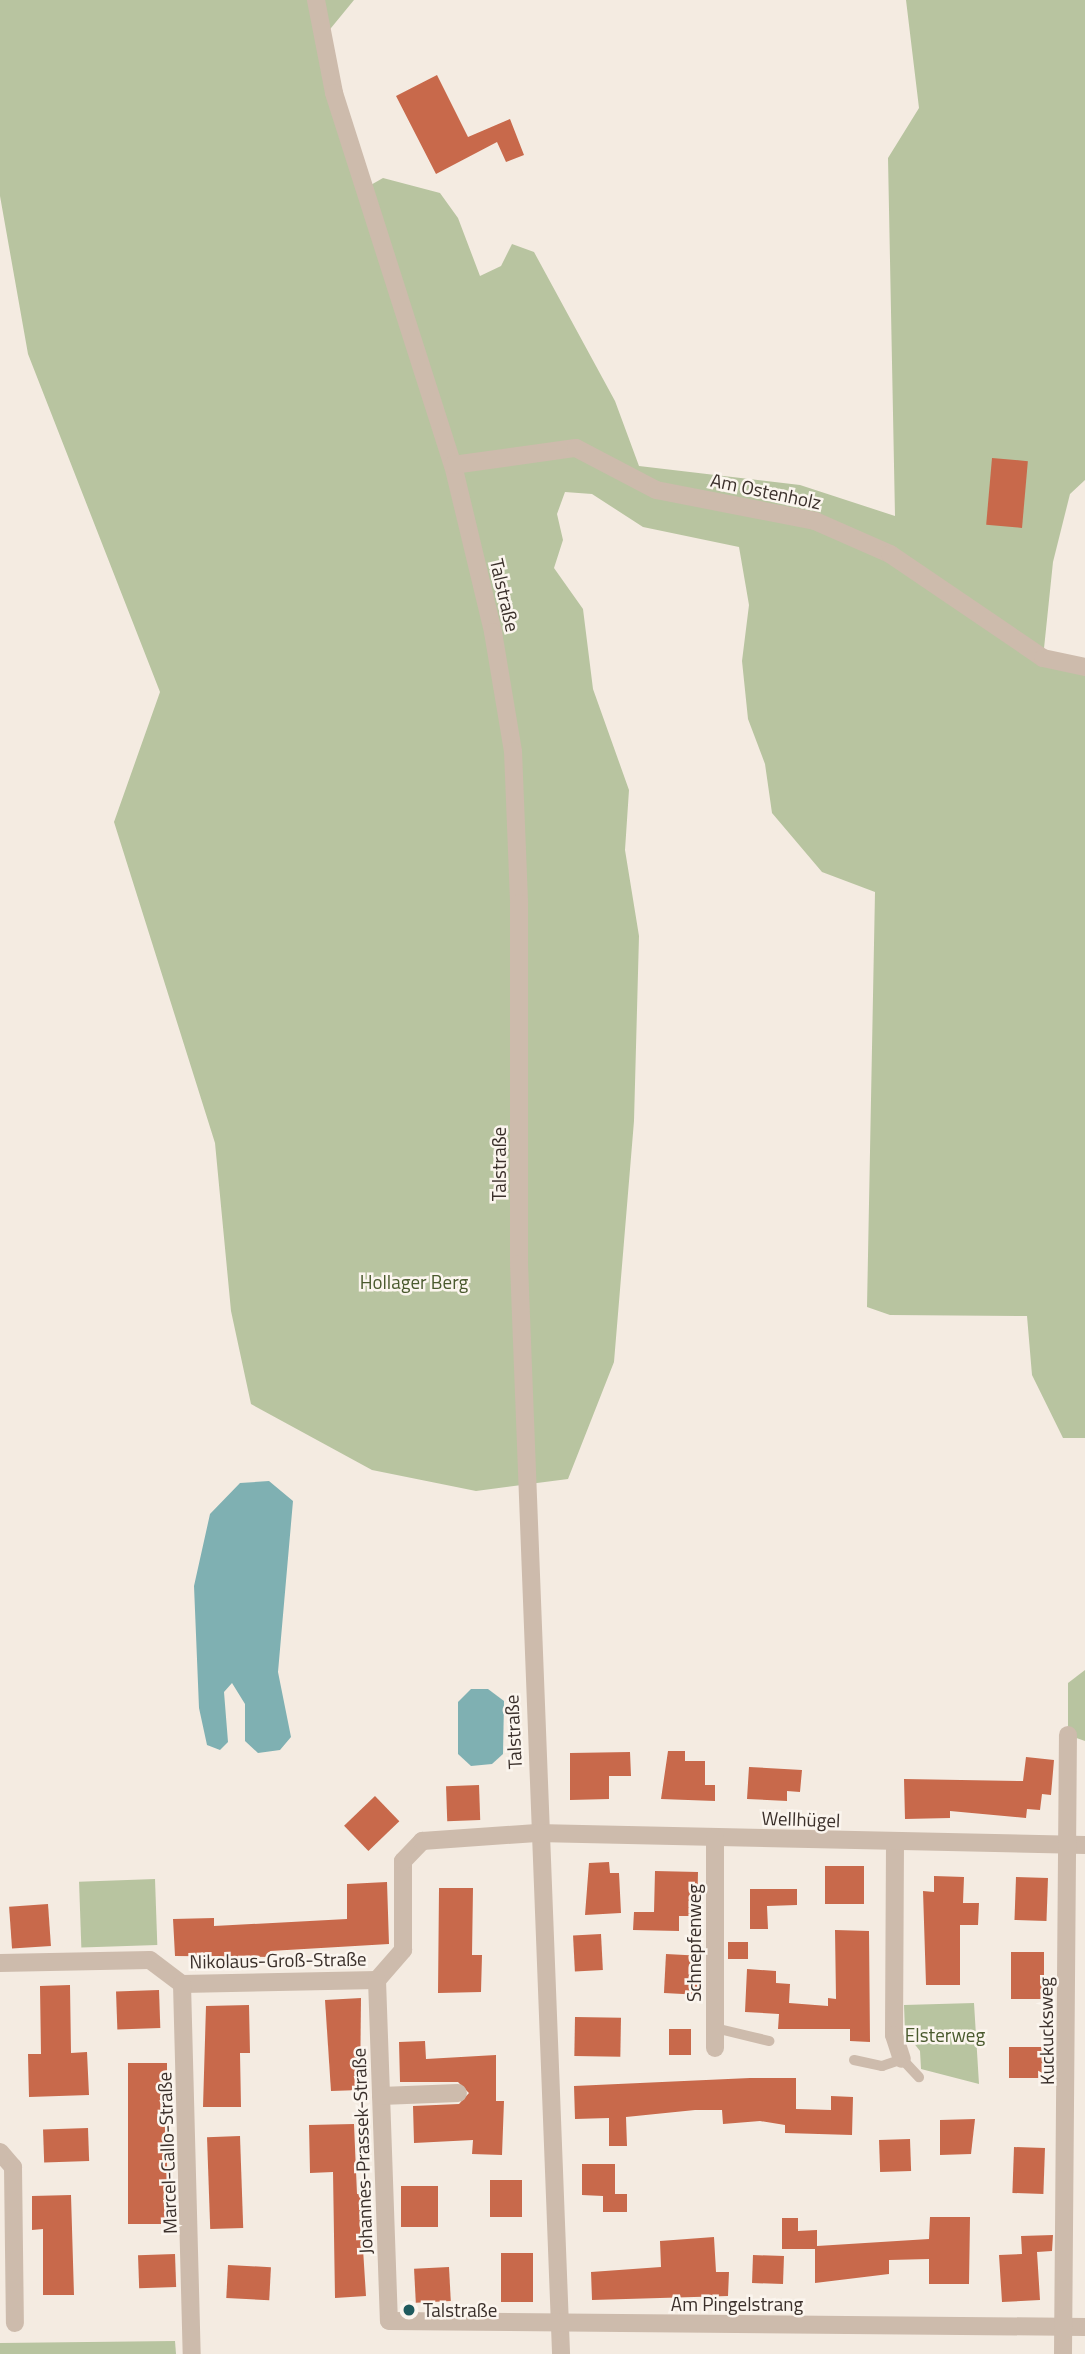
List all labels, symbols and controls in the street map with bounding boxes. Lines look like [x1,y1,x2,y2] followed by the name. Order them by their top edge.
[709,468,823,514] street label: Am Ostenholz
[486,556,524,634] street label: Talstraße
[488,1127,510,1201] street label: Talstraße
[360,1271,468,1293] park label: Hollager Berg
[500,1694,526,1770] street label: Talstraße
[761,1806,841,1832] street label: Wellhügel
[683,1884,705,2002] street label: Schnepfenweg
[189,1947,367,1973] street label: Nikolaus-Groß-Straße
[1034,1977,1058,2085] street label: Kuckucksweg
[905,2024,985,2046] park label: Elsterweg
[347,2047,377,2255] street label: Johannes-Prassek-Straße
[153,2072,181,2234] street label: Marcel-Callo-Straße
[671,2293,803,2315] street label: Am Pingelstrang
[423,2299,497,2321] place label: Talstraße
[401,2302,417,2318] marker: Talstraße

